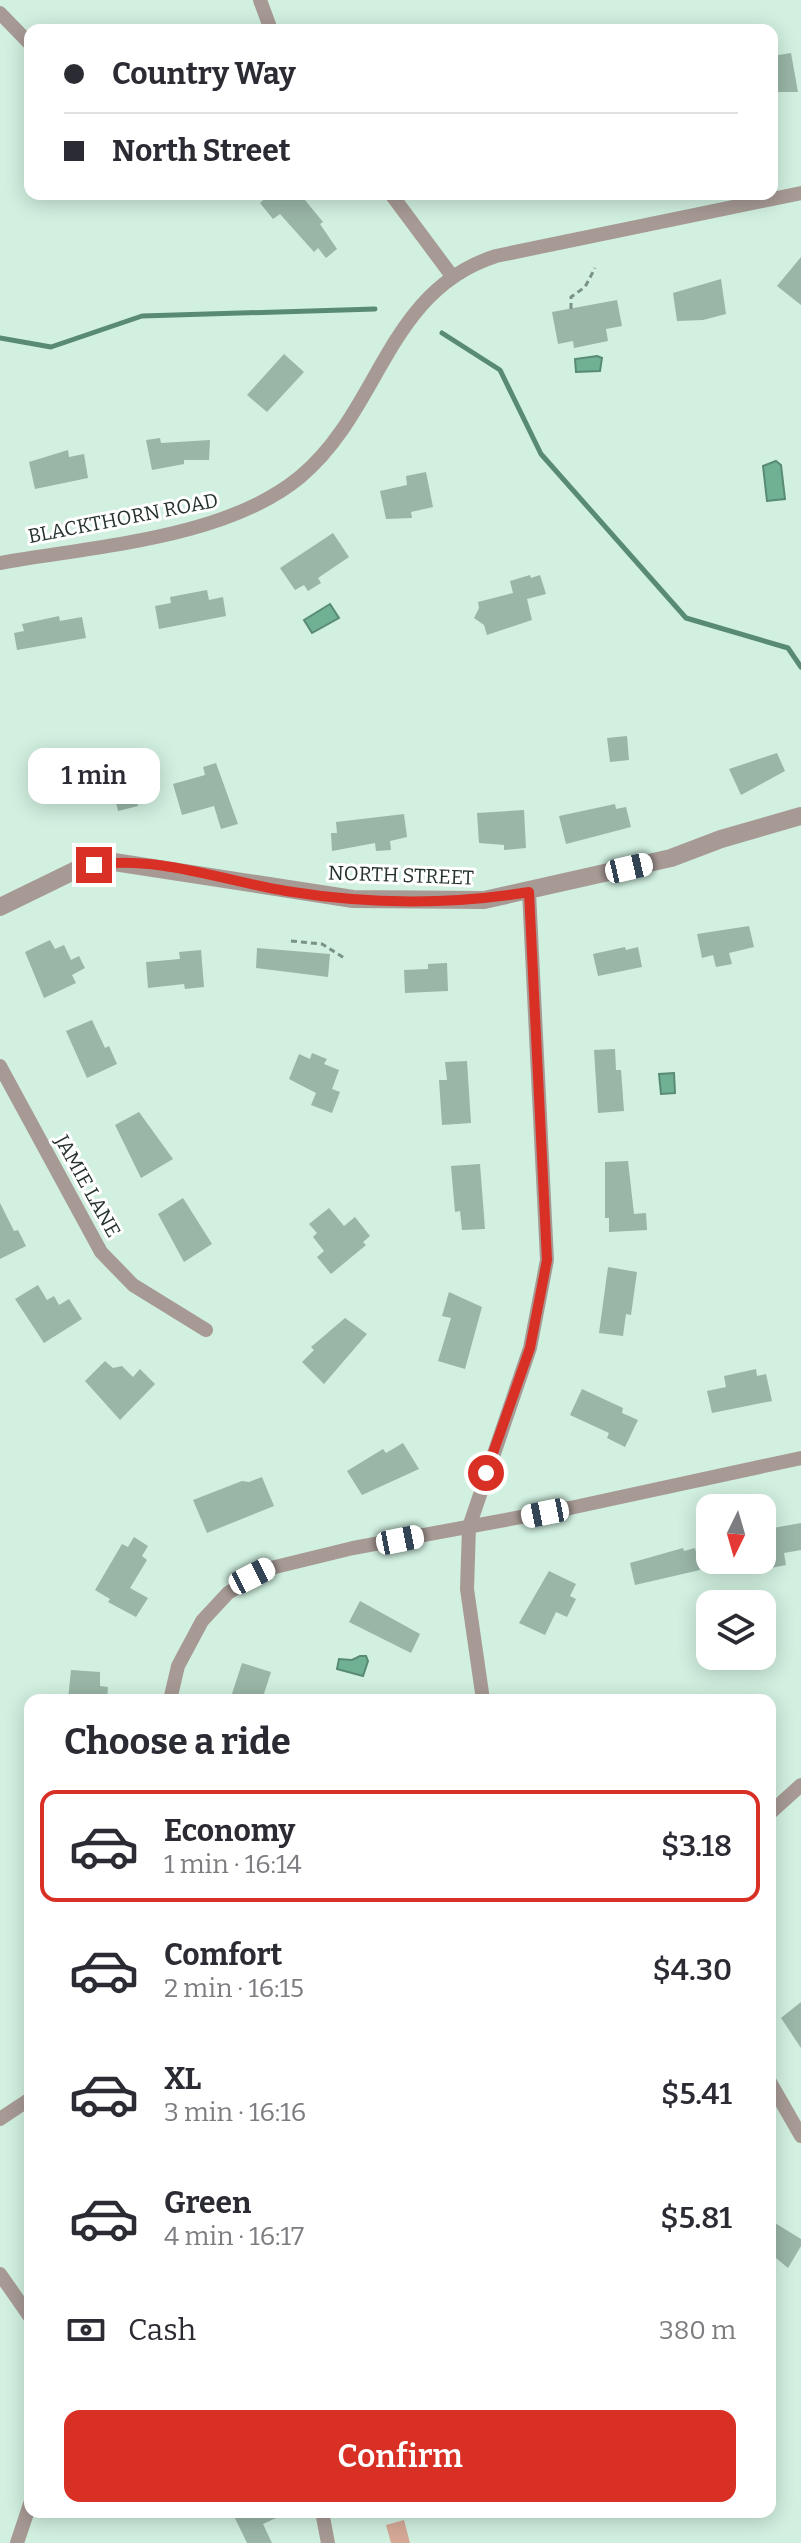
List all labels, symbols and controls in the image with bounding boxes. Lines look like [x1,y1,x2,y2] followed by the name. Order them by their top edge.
[112,56,296,92] text: Country Way
[112,133,290,169] text: North Street
[26,488,220,548] street label: BLACKTHORN ROAD
[28,749,160,805] callout: 1 min
[61,760,127,791] text: 1 min
[76,847,112,883] route end
[603,851,655,885] car
[328,860,475,890] street label: NORTH STREET
[50,1130,126,1241] street label: JAMIE LANE
[468,1455,504,1491] route start
[696,1494,776,1574] north arrow
[696,1494,776,1670] map controls
[519,1497,571,1529] car
[374,1524,426,1556] car
[225,1554,279,1598] car
[696,1590,776,1670] button: layers
[64,1720,291,1764] text: Choose a ride
[68,1810,140,1882] icon: car
[164,1813,295,1849] text: Economy
[661,1828,732,1864] text: $3.18
[164,1849,302,1880] text: 1 min · 16:14
[68,1934,140,2006] icon: car
[164,1937,282,1973] text: Comfort
[653,1952,732,1988] text: $4.30
[164,1973,304,2004] text: 2 min · 16:15
[68,2058,140,2130] icon: car
[164,2061,201,2097] text: XL
[661,2076,732,2112] text: $5.41
[164,2097,306,2128] text: 3 min · 16:16
[68,2182,140,2254] icon: car
[164,2185,251,2221] text: Green
[660,2200,732,2236] text: $5.81
[164,2221,304,2252] text: 4 min · 16:17
[64,2308,108,2352] icon: cash
[128,2312,196,2348] text: Cash
[659,2315,736,2346] text: 380 m
[64,2410,736,2502] button: Confirm

